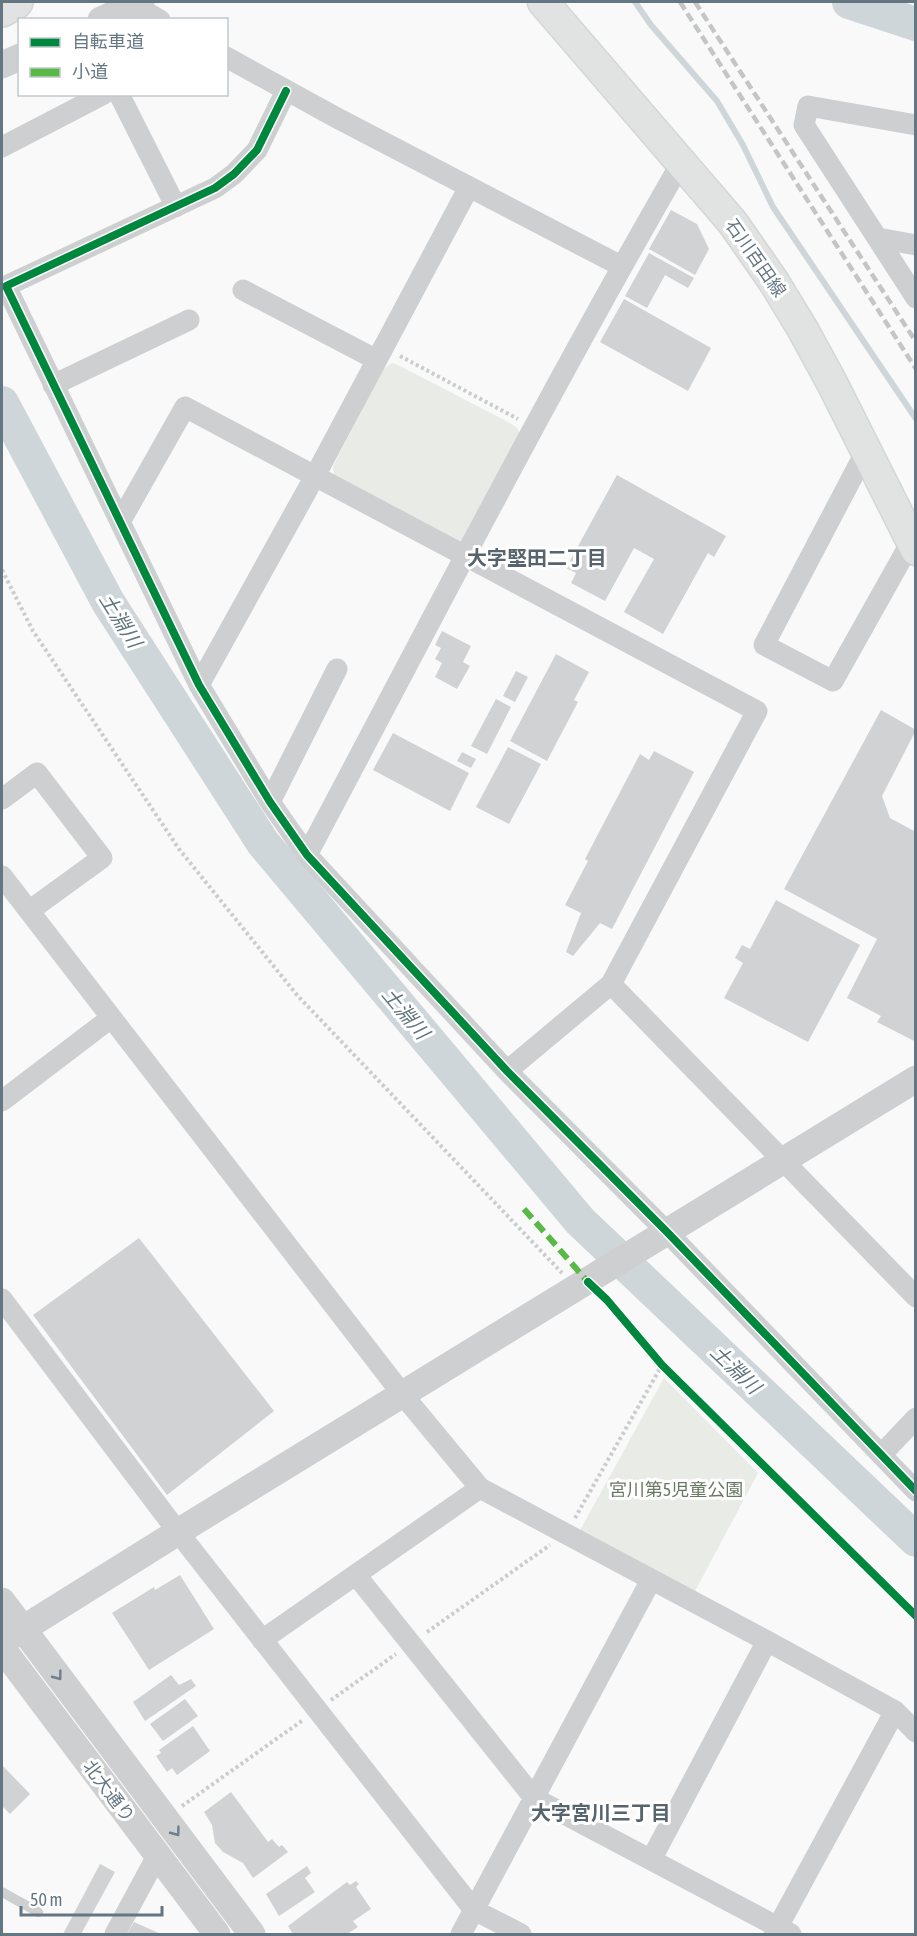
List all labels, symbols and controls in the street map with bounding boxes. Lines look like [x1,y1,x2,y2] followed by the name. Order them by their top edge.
[18,18,228,96] legend
[72,31,144,52] text: 自転車道
[72,61,108,82] text: 小道
[722,215,790,301] street label: 石川百田線
[467,546,607,569] district label: 大字堅田二丁目
[95,588,148,653] water label: 土淵川
[378,983,435,1045] water label: 土淵川
[706,1340,767,1400] water label: 土淵川
[609,1479,743,1500] park label: 宮川第5児童公園
[51,1670,62,1681] one-way arrow
[79,1756,139,1826] street label: 北大通り
[531,1801,671,1824] district label: 大字宮川三丁目
[168,1826,179,1837] one-way arrow
[21,1879,162,1917] scale bar
[30,1889,62,1910] text: 50 m

